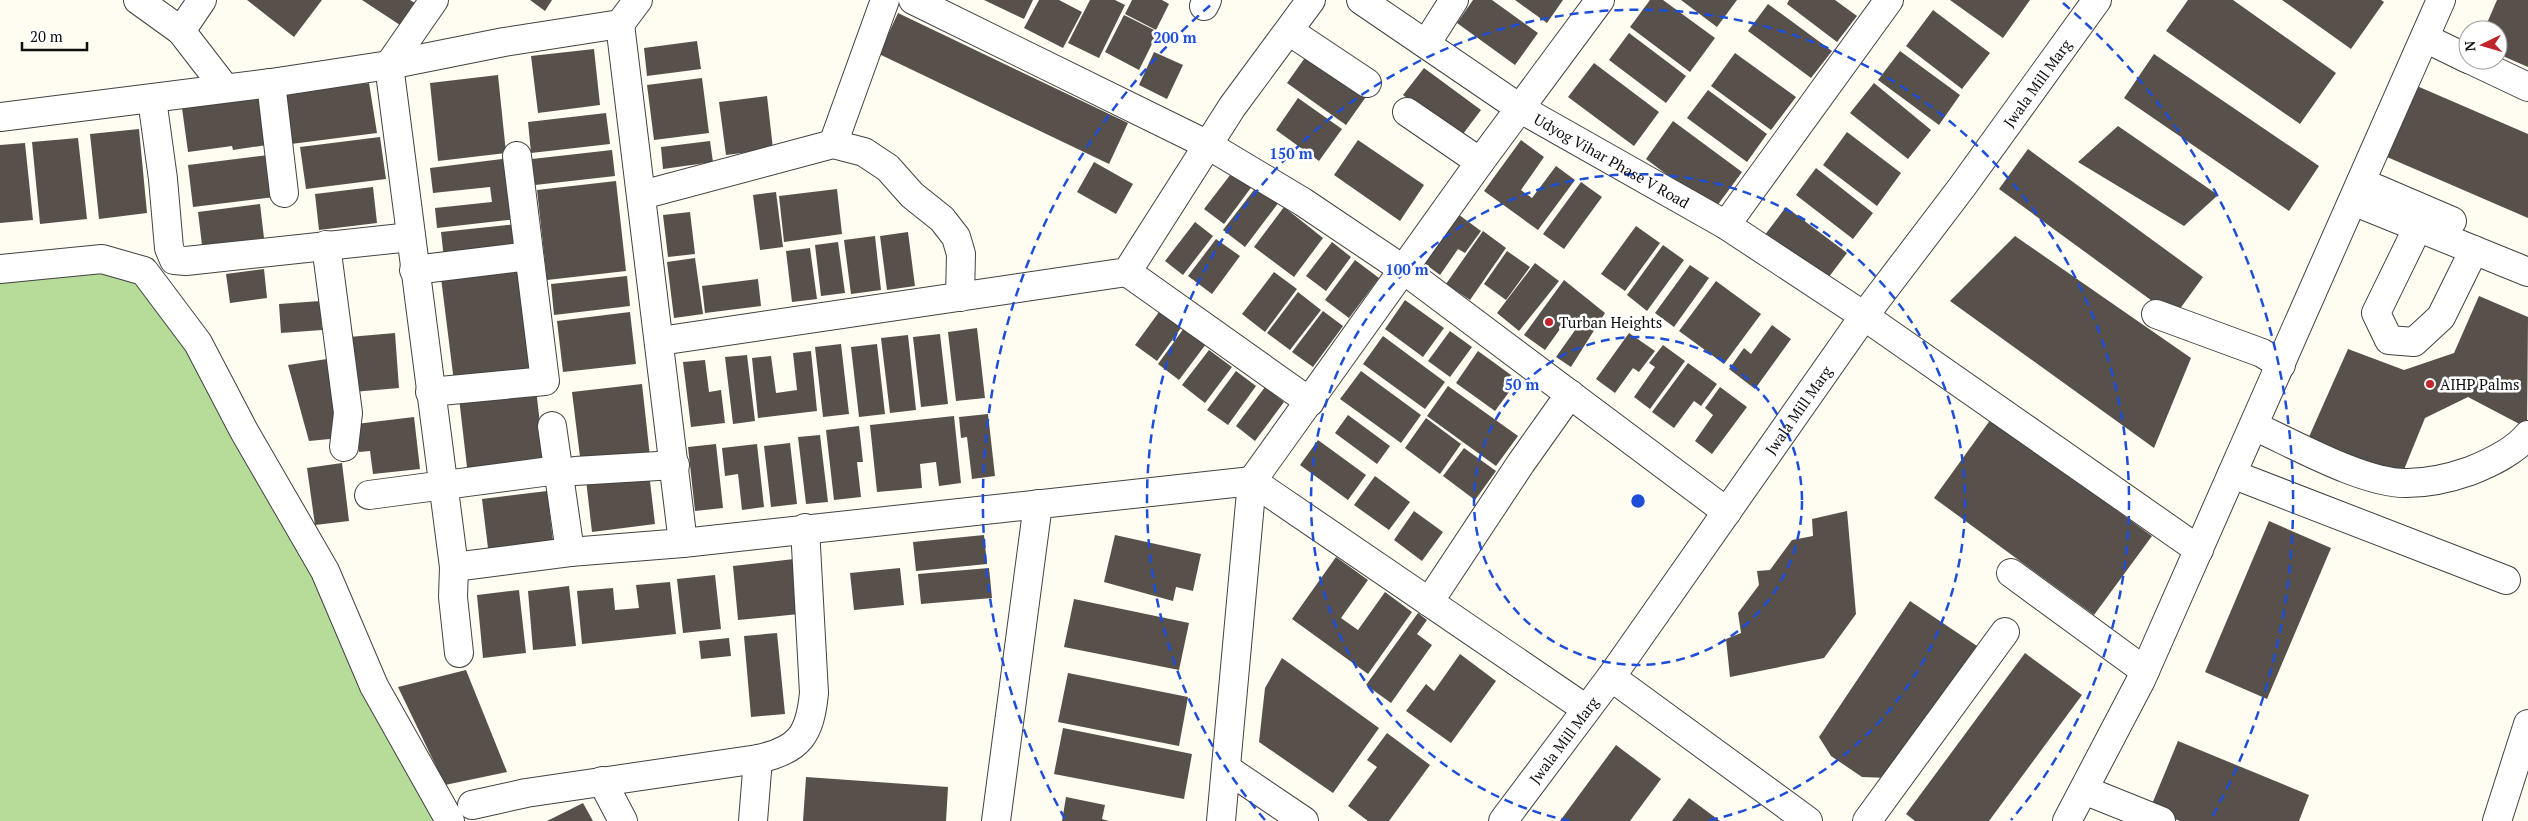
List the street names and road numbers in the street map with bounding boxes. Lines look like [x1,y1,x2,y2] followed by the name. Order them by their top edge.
[1999,34,2076,131] street label: Jwala Mill Marg
[1531,109,1693,212] street label: Udyog Vihar Phase V Road
[1760,361,1837,458] street label: Jwala Mill Marg
[1524,692,1603,788] street label: Jwala Mill Marg

